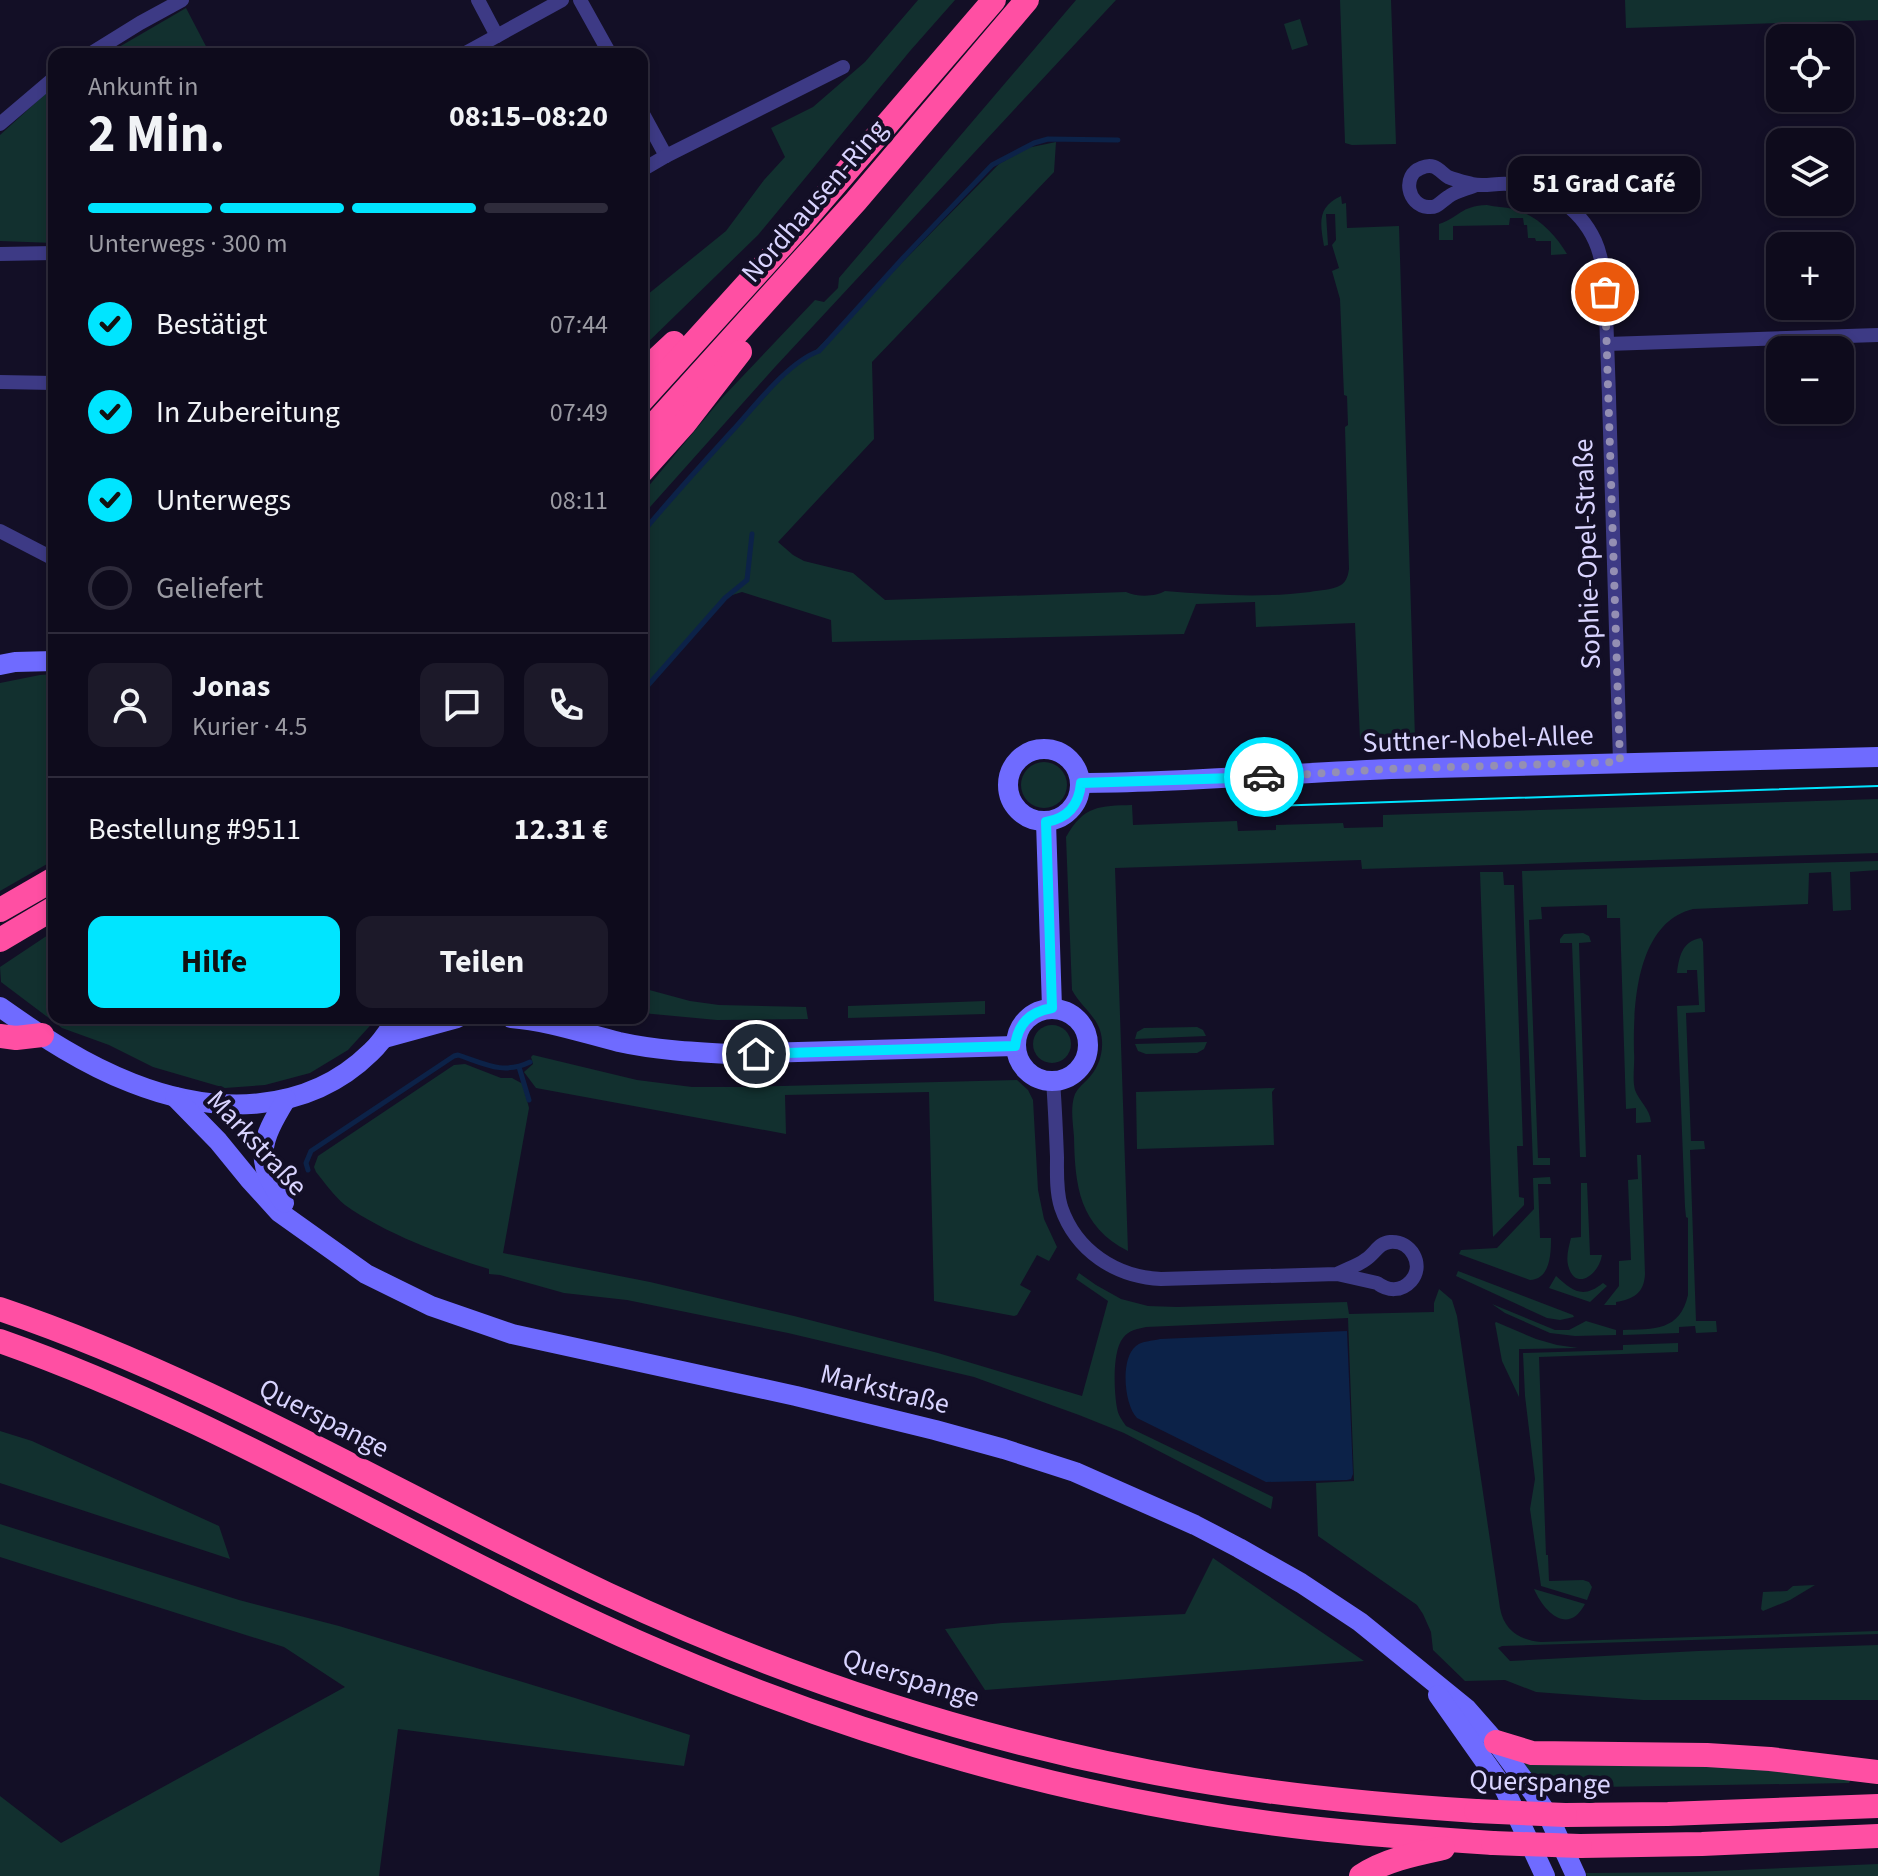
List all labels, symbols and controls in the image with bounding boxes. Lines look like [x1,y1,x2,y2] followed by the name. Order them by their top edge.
[1766,24,1854,424] map controls
[1766,24,1854,112] button: locate
[88,68,198,105] text: Ankunft in
[449,95,608,138] text: 08:15–08:20
[88,98,225,172] text: 2 Min.
[732,111,896,291] street label: Nordhausen-Ring
[1766,128,1854,216] button: layers
[1509,156,1701,212] callout: 51 Grad Café
[1532,165,1676,202] text: 51 Grad Café
[88,225,287,262] text: Unterwegs · 300 m
[1766,232,1854,320] button: +
[1571,258,1639,326] pin
[1583,270,1627,314] icon: bag
[88,302,132,346] icon: check
[156,303,267,346] text: Bestätigt
[550,306,608,343] text: 07:44
[1766,336,1854,424] button: −
[88,390,132,434] icon: check
[156,391,340,434] text: In Zubereitung
[550,394,608,431] text: 07:49
[1563,438,1611,670] street label: Sophie-Opel-Straße
[88,478,132,522] icon: check
[156,479,291,522] text: Unterwegs
[550,482,608,519] text: 08:11
[156,567,263,610] text: Geliefert
[88,663,172,747] button: person
[420,663,504,747] button: chat
[524,663,608,747] button: phone
[192,665,270,708] text: Jonas
[192,708,307,745] text: Kurier · 4.5
[1362,715,1594,763] street label: Suttner-Nobel-Allee
[1224,737,1304,817] courier
[1242,755,1286,799] icon: car
[88,808,301,851] text: Bestellung #9511
[514,808,608,851] text: 12.31 €
[88,916,340,1008] button: Hilfe
[356,916,608,1008] button: Teilen
[722,1020,790,1088] pin
[734,1032,778,1076] icon: home
[197,1081,317,1205] street label: Markstraße
[816,1354,954,1424] street label: Markstraße
[252,1368,396,1468] street label: Querspange
[838,1638,984,1718] street label: Querspange
[1469,1760,1611,1804] street label: Querspange

